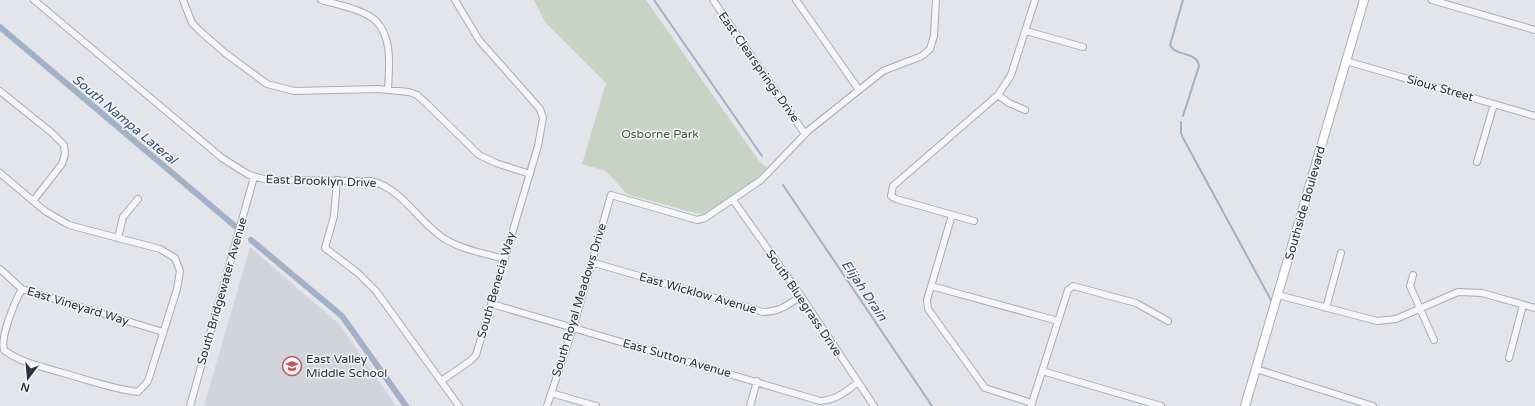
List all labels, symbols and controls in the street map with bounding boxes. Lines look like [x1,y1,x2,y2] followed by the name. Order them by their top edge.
[716,9,803,125] street label: East Clearsprings Drive
[69,72,181,169] water label: South Nampa Lateral
[1405,72,1475,104] street label: Sioux Street
[621,127,699,141] park label: Osborne Park
[1282,144,1328,262] street label: Southside Boulevard
[265,172,377,190] street label: East Brooklyn Drive
[194,215,250,366] street label: South Bridgewater Avenue
[549,221,609,378] street label: South Royal Meadows Drive
[474,230,518,340] street label: South Benecia Way
[763,247,845,359] street label: South Bluegrass Drive
[838,257,891,325] water label: Elijah Drain
[638,270,758,317] street label: East Wicklow Avenue
[25,284,131,328] street label: East Vineyard Way
[621,336,733,380] street label: East Sutton Avenue
[306,352,387,380] place label: East Valley Middle School
[281,355,303,377] school or university icon: East Valley Middle School
[8,358,48,398] north arrow
[19,380,31,395] text: N

